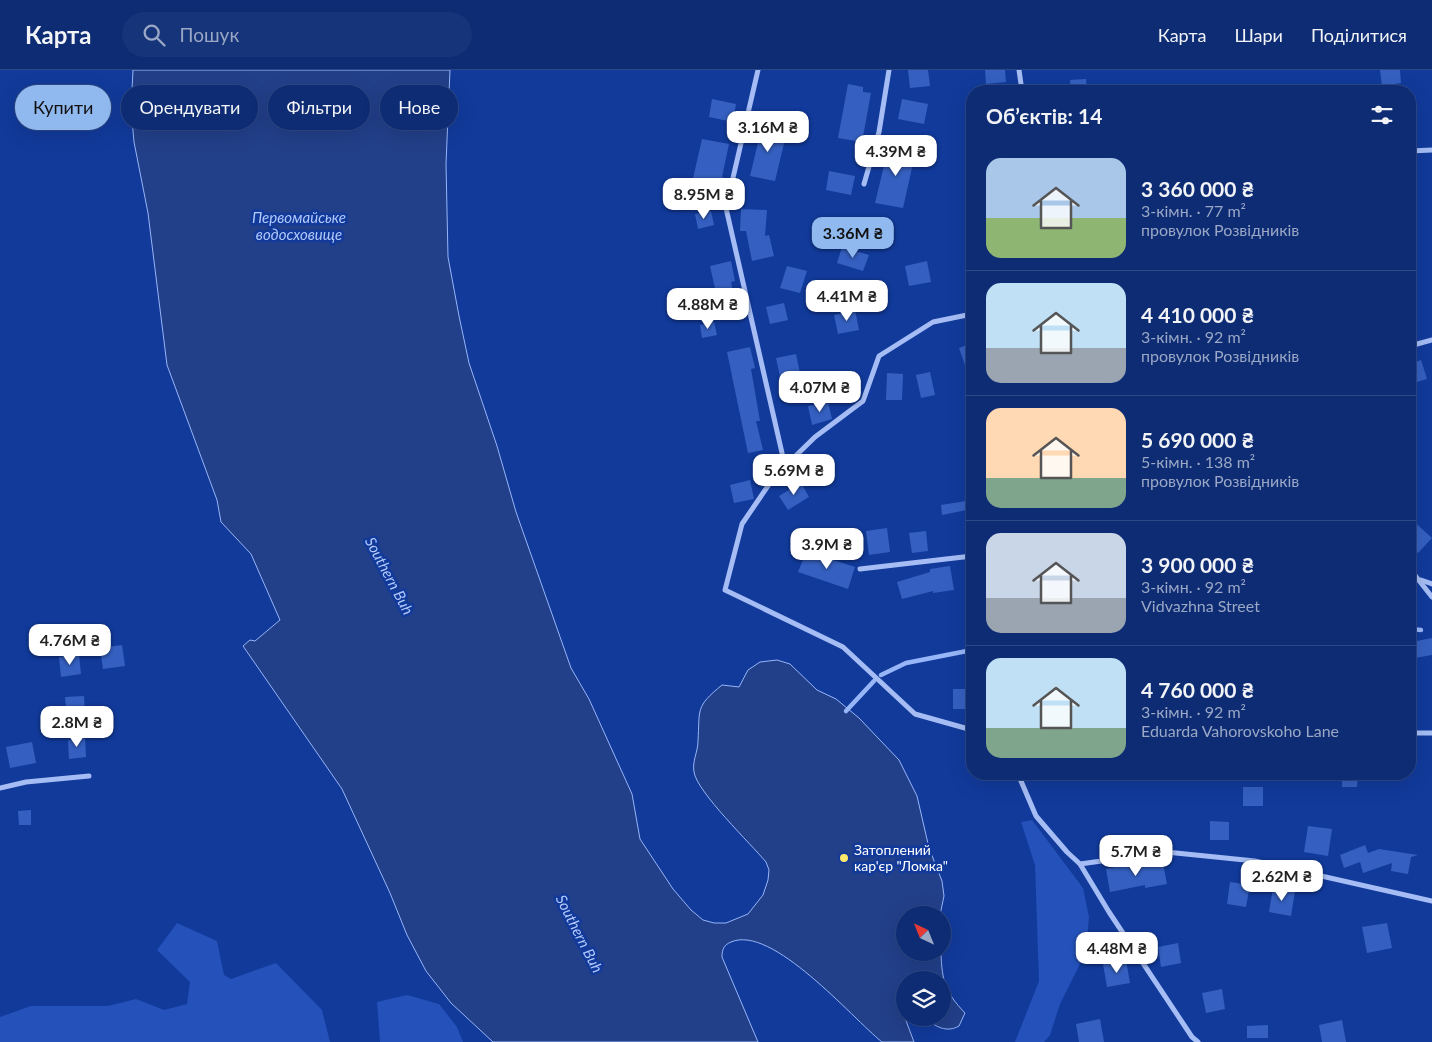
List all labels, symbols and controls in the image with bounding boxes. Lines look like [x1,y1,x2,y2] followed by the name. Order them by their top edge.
[122,12,472,57] search box
[25,20,92,49] text: Карта
[140,21,168,49] icon: search
[180,23,239,46] text: Пошук
[1158,24,1206,46] text: Карта
[1234,24,1283,46] text: Шари
[1311,24,1407,46] text: Поділитися
[15,85,111,130] chip: Купити
[121,85,258,130] chip: Орендувати
[268,85,370,130] chip: Фільтри
[380,85,458,130] chip: Нове
[1368,101,1396,129] icon: filters
[986,103,1102,128] text: Об’єктів: 14
[722,111,814,153] pin: 3.16M ₴
[738,117,798,136] text: 3.16M ₴
[850,134,942,177] pin: 4.39M ₴
[866,141,926,160] text: 4.39M ₴
[1141,176,1254,201] text: 3 360 000 ₴
[658,178,750,220] pin: 8.95M ₴
[1026,178,1086,238] icon: home
[674,184,734,203] text: 8.95M ₴
[1141,201,1246,220] text: 3-кімн. · 77 m²
[252,208,346,243] water label: Первомайське водосховище
[807,216,899,259] pin: 3.36M ₴
[1141,220,1299,239] text: провулок Розвідників
[823,223,883,242] text: 3.36M ₴
[801,280,893,322] pin: 4.41M ₴
[817,286,877,305] text: 4.41M ₴
[662,288,754,330] pin: 4.88M ₴
[678,294,738,313] text: 4.88M ₴
[1141,302,1254,327] text: 4 410 000 ₴
[1026,303,1086,363] icon: home
[1141,327,1246,346] text: 3-кімн. · 92 m²
[1141,346,1299,365] text: провулок Розвідників
[774,370,866,413] pin: 4.07M ₴
[790,377,850,396] text: 4.07M ₴
[1141,427,1254,452] text: 5 690 000 ₴
[1026,428,1086,488] icon: home
[1141,452,1255,471] text: 5-кімн. · 138 m²
[748,454,840,496] pin: 5.69M ₴
[764,460,824,479] text: 5.69M ₴
[1141,471,1299,490] text: провулок Розвідників
[786,528,868,570] pin: 3.9M ₴
[362,534,418,617] water label: Southern Buh
[801,534,853,553] text: 3.9M ₴
[1141,552,1254,577] text: 3 900 000 ₴
[1026,553,1086,613] icon: home
[1141,577,1246,596] text: 3-кімн. · 92 m²
[1141,596,1260,615] text: Vidvazhna Street
[24,624,116,666] pin: 4.76M ₴
[40,630,100,649] text: 4.76M ₴
[1141,677,1254,702] text: 4 760 000 ₴
[1026,678,1086,738] icon: home
[1141,702,1246,721] text: 3-кімн. · 92 m²
[36,706,118,748] pin: 2.8M ₴
[51,712,103,731] text: 2.8M ₴
[1141,721,1339,740] text: Eduarda Vahorovskoho Lane
[1095,834,1177,877] pin: 5.7M ₴
[854,841,948,874] place label: Затоплений кар'єр "Ломка"
[1110,841,1162,860] text: 5.7M ₴
[838,852,850,864] marker: Затоплений кар'єр "Ломка"
[1236,860,1328,902] pin: 2.62M ₴
[1252,866,1312,885] text: 2.62M ₴
[553,892,607,976] water label: Southern Buh
[896,906,951,961] north arrow
[896,906,951,1026] map controls
[1071,932,1163,974] pin: 4.48M ₴
[1087,938,1147,957] text: 4.48M ₴
[896,971,951,1026] button: layers

